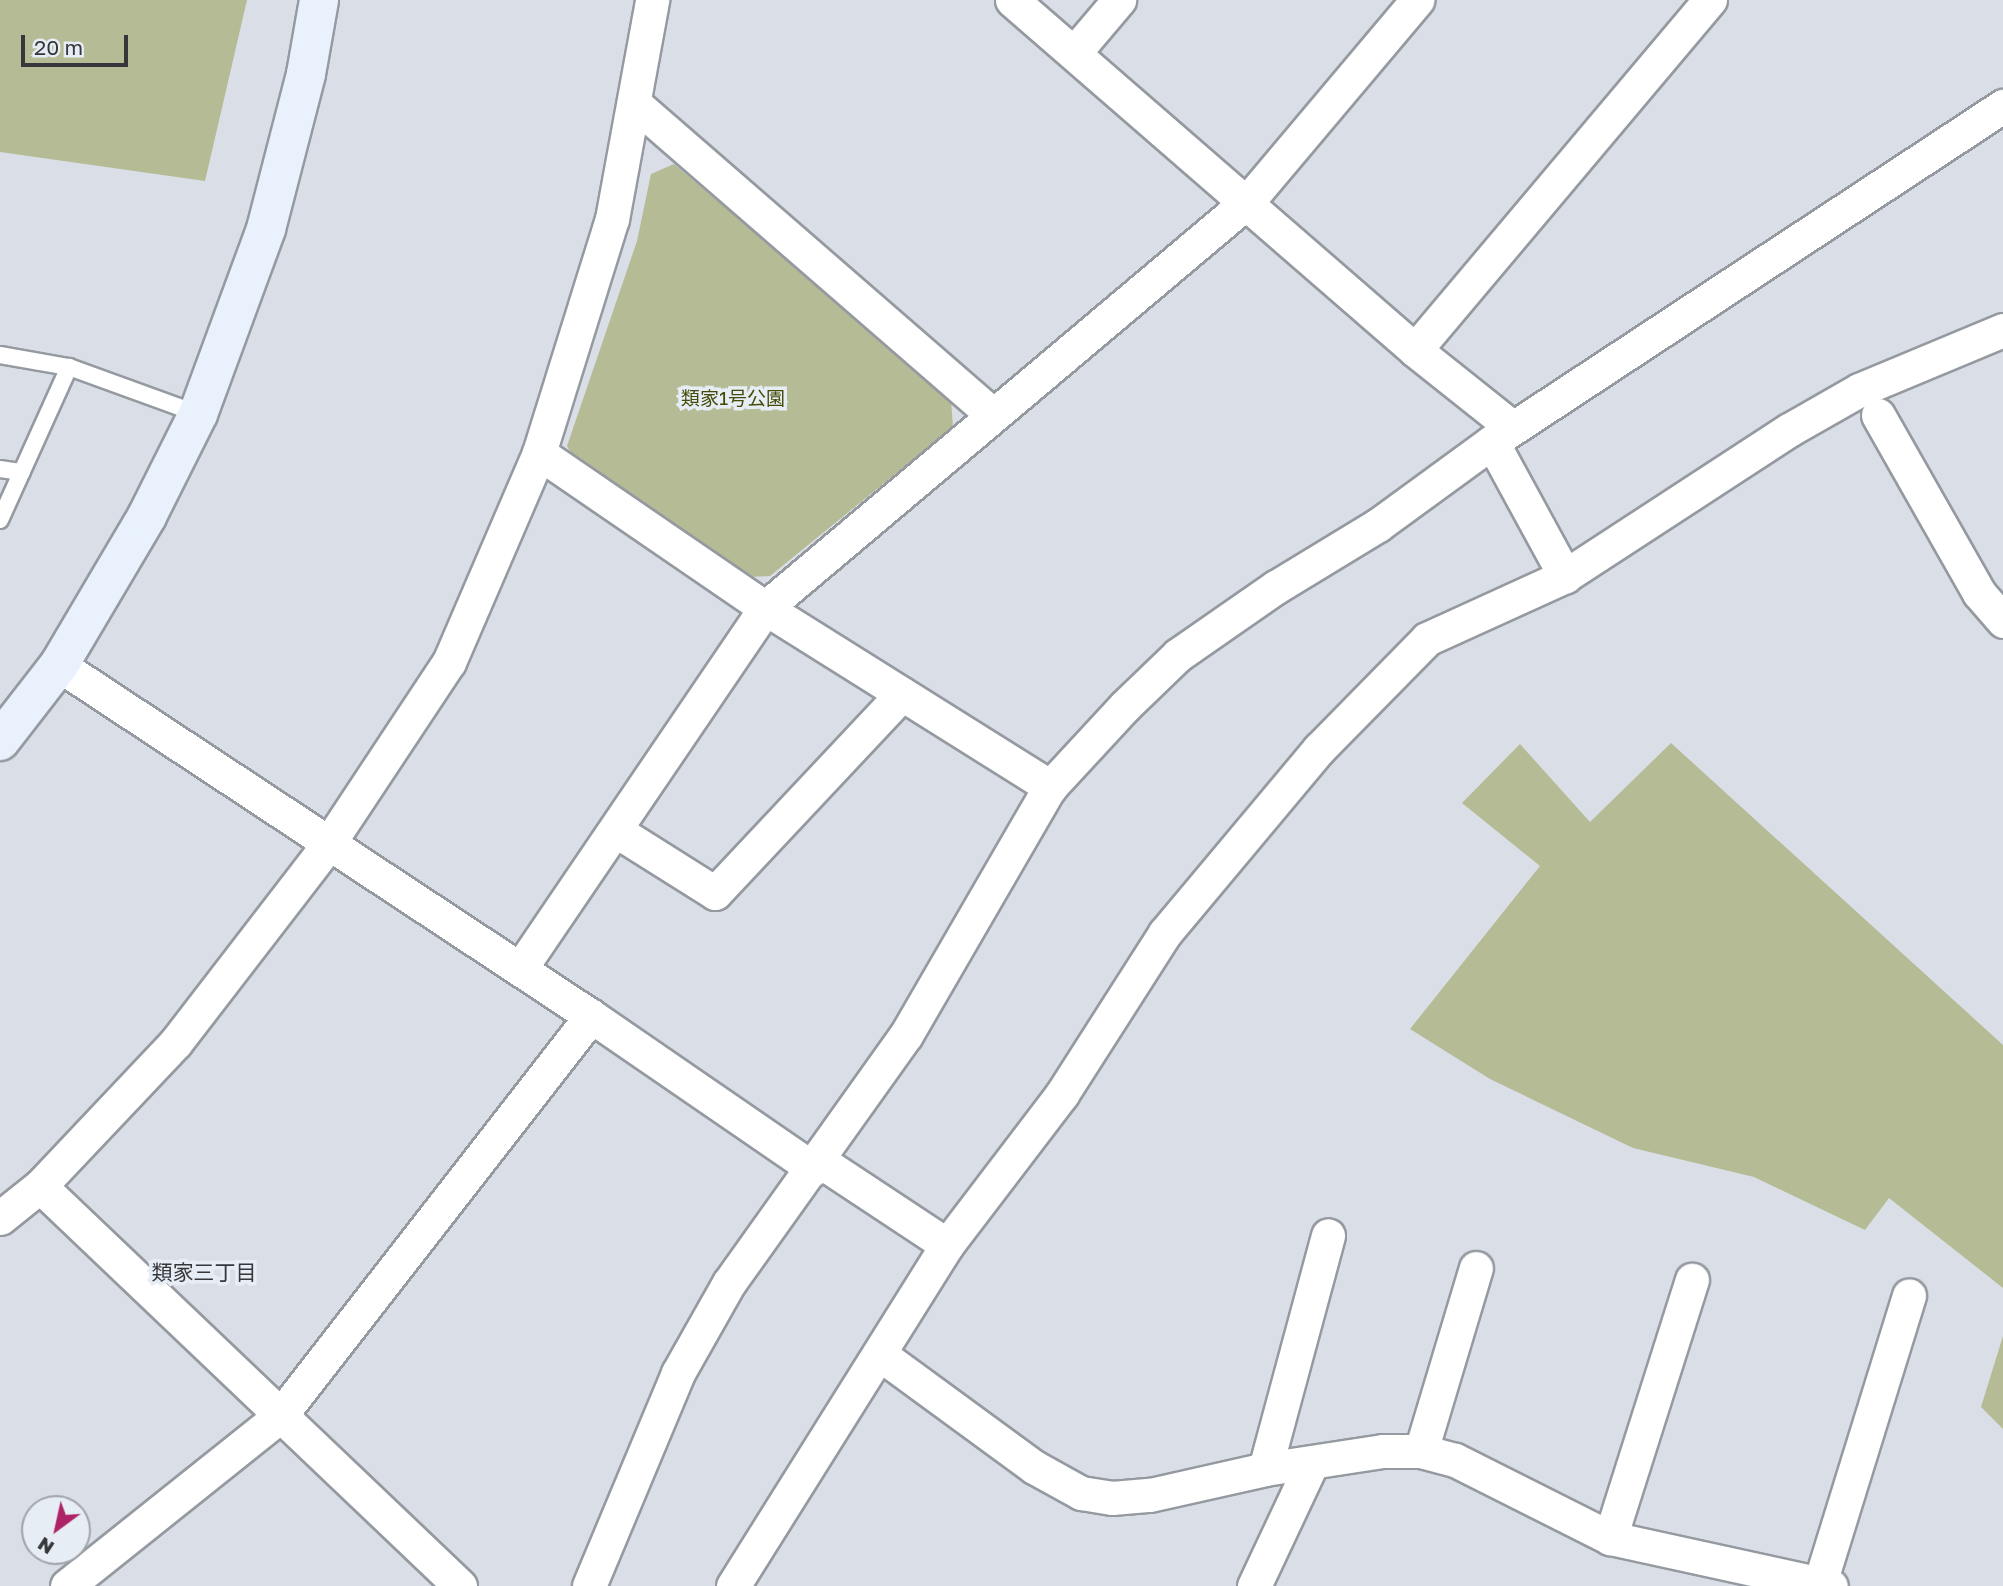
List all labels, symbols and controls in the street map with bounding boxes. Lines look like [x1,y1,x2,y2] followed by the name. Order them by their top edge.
[24,21,131,65] scale bar
[34,34,83,60] text: 20 m
[681,387,785,409] park label: 類家1号公園
[152,1259,256,1285] district label: 類家三丁目
[21,1495,91,1565] north arrow
[33,1533,58,1560] text: N

